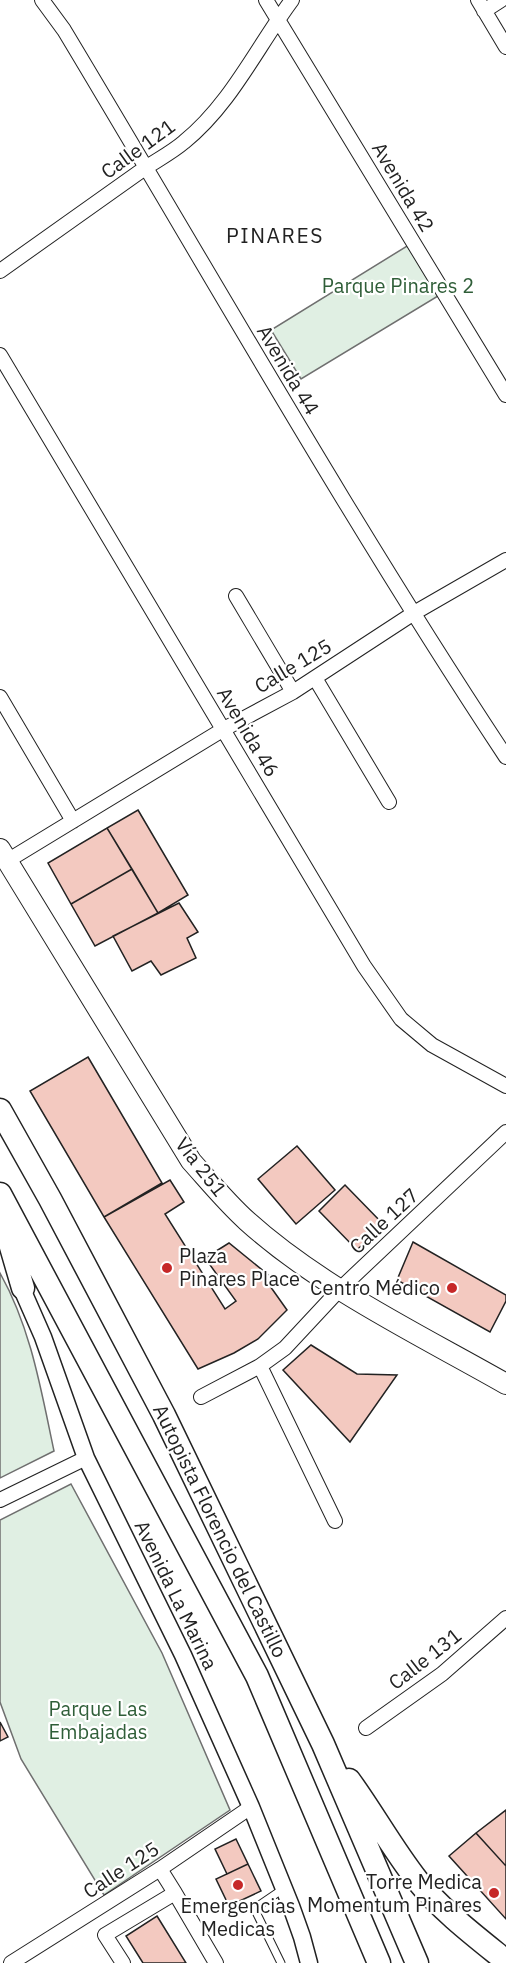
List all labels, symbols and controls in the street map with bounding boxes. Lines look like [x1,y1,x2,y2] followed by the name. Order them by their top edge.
[95,113,180,185] street label: Calle 121
[366,137,441,237] street label: Avenida 42
[226,221,324,249] district label: PINARES
[322,272,474,299] park label: Parque Pinares 2
[251,320,326,420] street label: Avenida 44
[249,632,336,699] street label: Calle 125
[211,682,286,782] street label: Avenida 46
[170,1131,233,1202] street label: Vía 251
[343,1182,424,1260] street label: Calle 127
[179,1242,300,1292] place label: Plaza Pinares Place
[160,1261,174,1275] marker: Plaza Pinares Place
[310,1274,440,1301] place label: Centro Médico
[445,1281,459,1295] marker: Centro Médico
[147,1400,294,1662] street label: Autopista Florencio del Castillo
[129,1516,224,1674] street label: Avenida La Marina
[383,1622,467,1696] street label: Calle 131
[48,1695,148,1745] park label: Parque Las Embajadas
[77,1835,164,1904] street label: Calle 125
[307,1868,482,1918] place label: Torre Medica Momentum Pinares
[231,1878,245,1892] marker: Emergencias Medicas
[487,1886,501,1900] marker: Torre Medica Momentum Pinares
[180,1892,296,1942] place label: Emergencias Medicas

